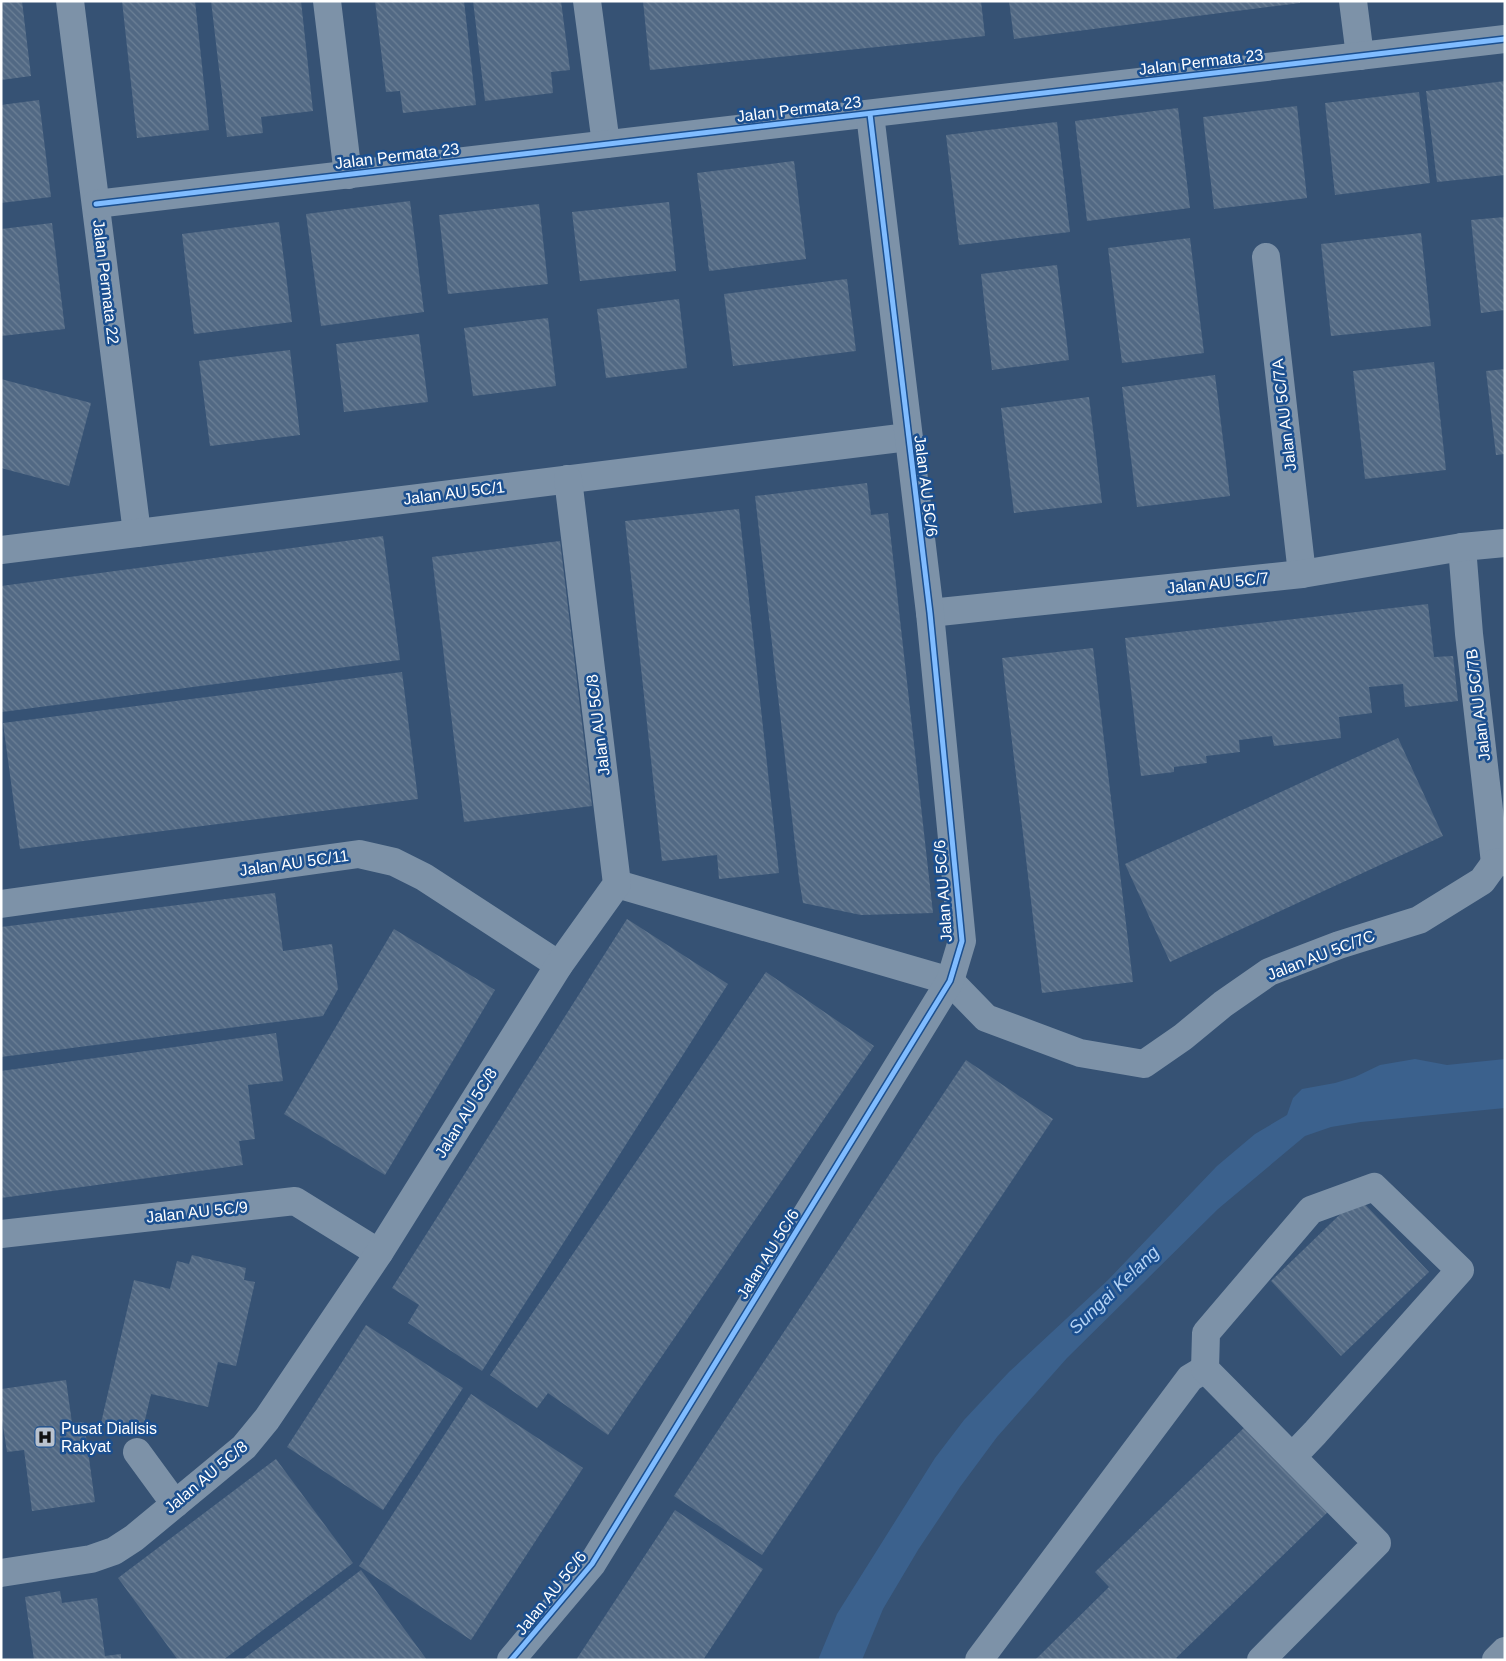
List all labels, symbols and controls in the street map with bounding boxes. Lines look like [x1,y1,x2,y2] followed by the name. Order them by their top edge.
[1138,46,1264,78] street label: Jalan Permata 23
[736,93,862,125] street label: Jalan Permata 23
[334,140,460,172] street label: Jalan Permata 23
[90,219,122,345] street label: Jalan Permata 22
[1269,358,1299,472] street label: Jalan AU 5C/7A
[911,434,941,538] street label: Jalan AU 5C/6
[402,478,506,508] street label: Jalan AU 5C/1
[1166,569,1270,597] street label: Jalan AU 5C/7
[1463,648,1493,762] street label: Jalan AU 5C/7B
[583,673,613,777] street label: Jalan AU 5C/8
[931,839,955,943] street label: Jalan AU 5C/6
[238,847,350,879] street label: Jalan AU 5C/11
[1265,927,1377,983] street label: Jalan AU 5C/7C
[432,1065,500,1161] street label: Jalan AU 5C/8
[145,1198,249,1226] street label: Jalan AU 5C/9
[734,1206,802,1302] street label: Jalan AU 5C/6
[1065,1242,1163,1338] water label: Sungai Kelang
[61,1420,157,1455] place label: Pusat Dialisis Rakyat
[33,1425,57,1449] hospital icon: Pusat Dialisis Rakyat
[161,1438,251,1516] street label: Jalan AU 5C/8
[512,1548,590,1638] street label: Jalan AU 5C/6

